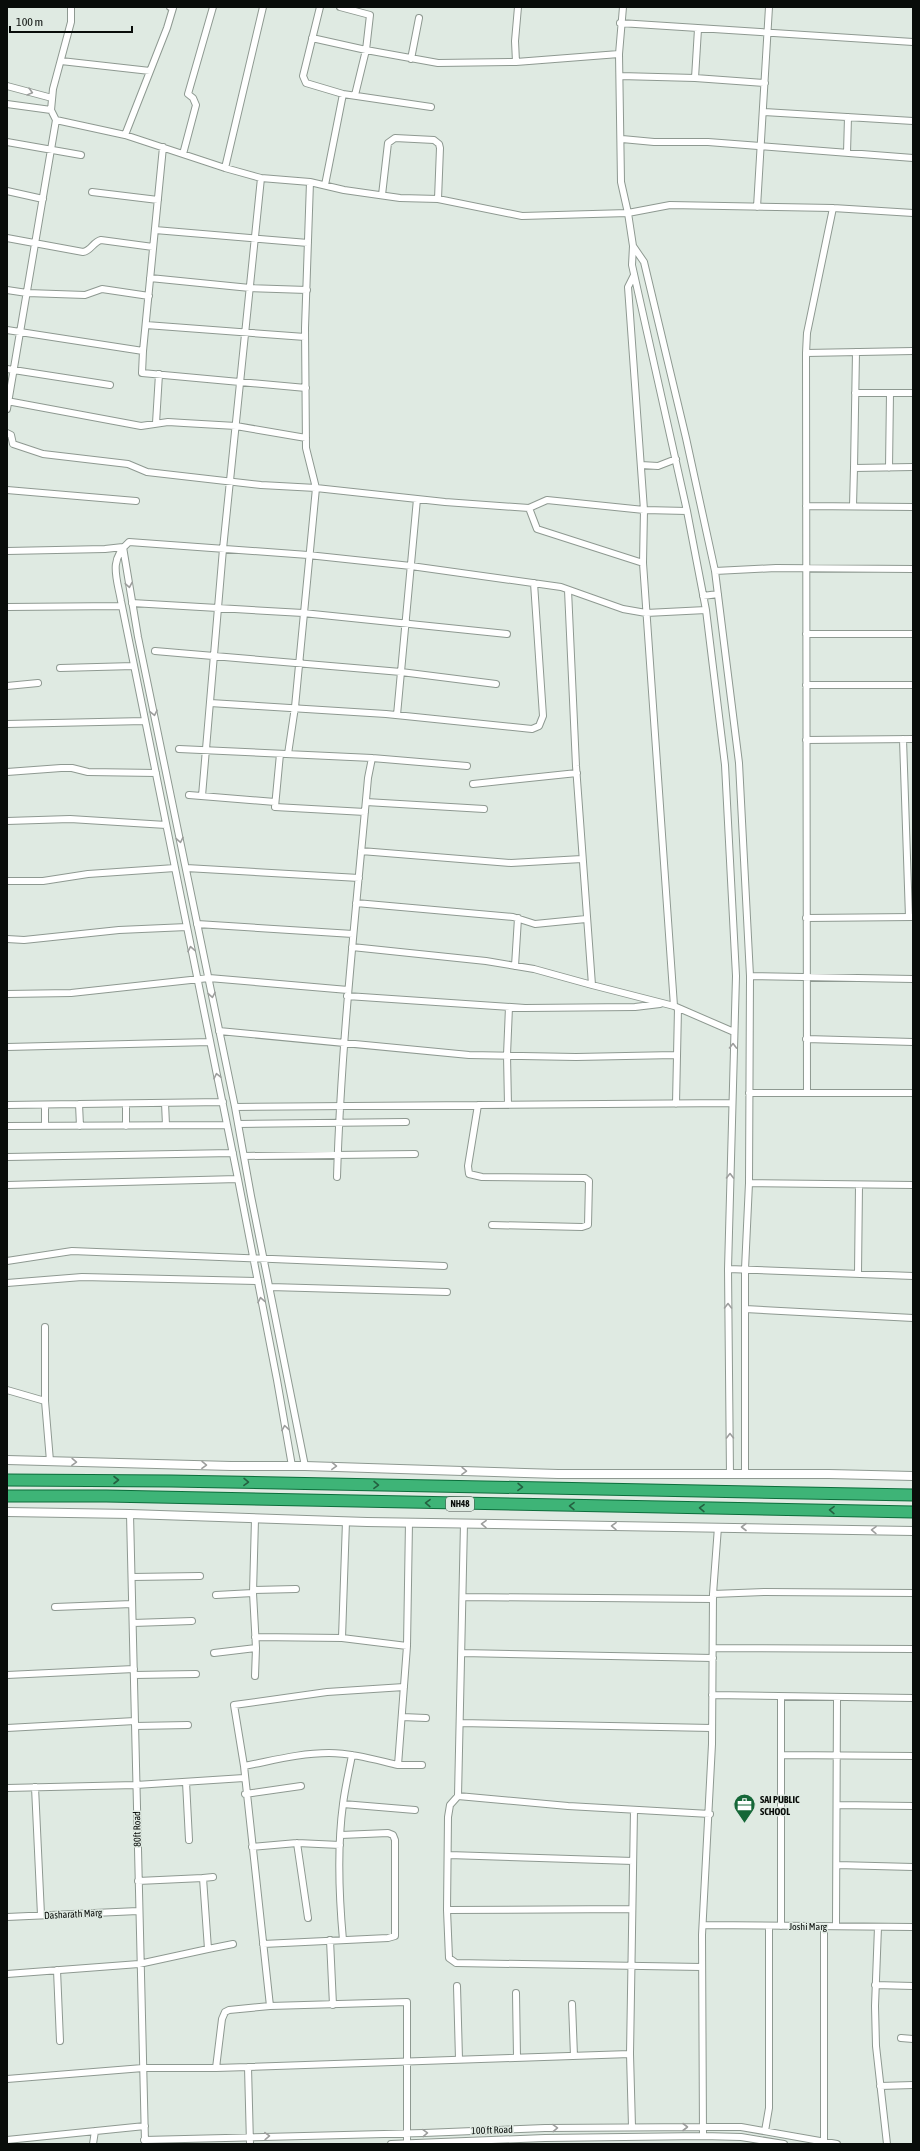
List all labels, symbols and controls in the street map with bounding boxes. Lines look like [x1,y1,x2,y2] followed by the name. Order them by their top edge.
[10,8,132,34] scale bar
[16,15,43,29] text: 100 m
[26,88,33,96] one-way arrow
[124,582,132,589] one-way arrow
[149,710,157,716] one-way arrow
[176,837,184,843] one-way arrow
[187,946,196,952] one-way arrow
[208,992,216,998] one-way arrow
[729,1043,738,1049] one-way arrow
[214,1073,222,1079] one-way arrow
[726,1173,735,1179] one-way arrow
[258,1297,266,1303] one-way arrow
[724,1303,732,1309] one-way arrow
[281,1424,290,1431] one-way arrow
[726,1433,734,1439] one-way arrow
[71,1458,77,1467] one-way arrow
[201,1461,207,1469] one-way arrow
[331,1462,337,1471] one-way arrow
[461,1466,467,1475] one-way arrow
[113,1476,119,1484] one-way arrow
[243,1478,249,1486] one-way arrow
[373,1480,379,1489] one-way arrow
[517,1483,523,1492] one-way arrow
[446,1497,474,1511] road number: NH48
[425,1499,431,1508] one-way arrow
[569,1502,575,1510] one-way arrow
[699,1504,705,1512] one-way arrow
[829,1506,835,1514] one-way arrow
[481,1519,487,1528] one-way arrow
[611,1522,617,1530] one-way arrow
[741,1523,747,1532] one-way arrow
[871,1526,877,1534] one-way arrow
[732,1792,758,1825] office icon: SAI PUBLIC SCHOOL
[760,1794,800,1817] place label: SAI PUBLIC SCHOOL
[131,1811,143,1847] street label: 80ft Road
[44,1907,103,1921] street label: Dasharath Marg
[789,1921,828,1932] street label: Joshi Marg
[682,2123,688,2131] one-way arrow
[471,2124,513,2136] street label: 100 ft Road
[552,2124,558,2132] one-way arrow
[422,2129,428,2137] one-way arrow
[264,2132,270,2140] one-way arrow

